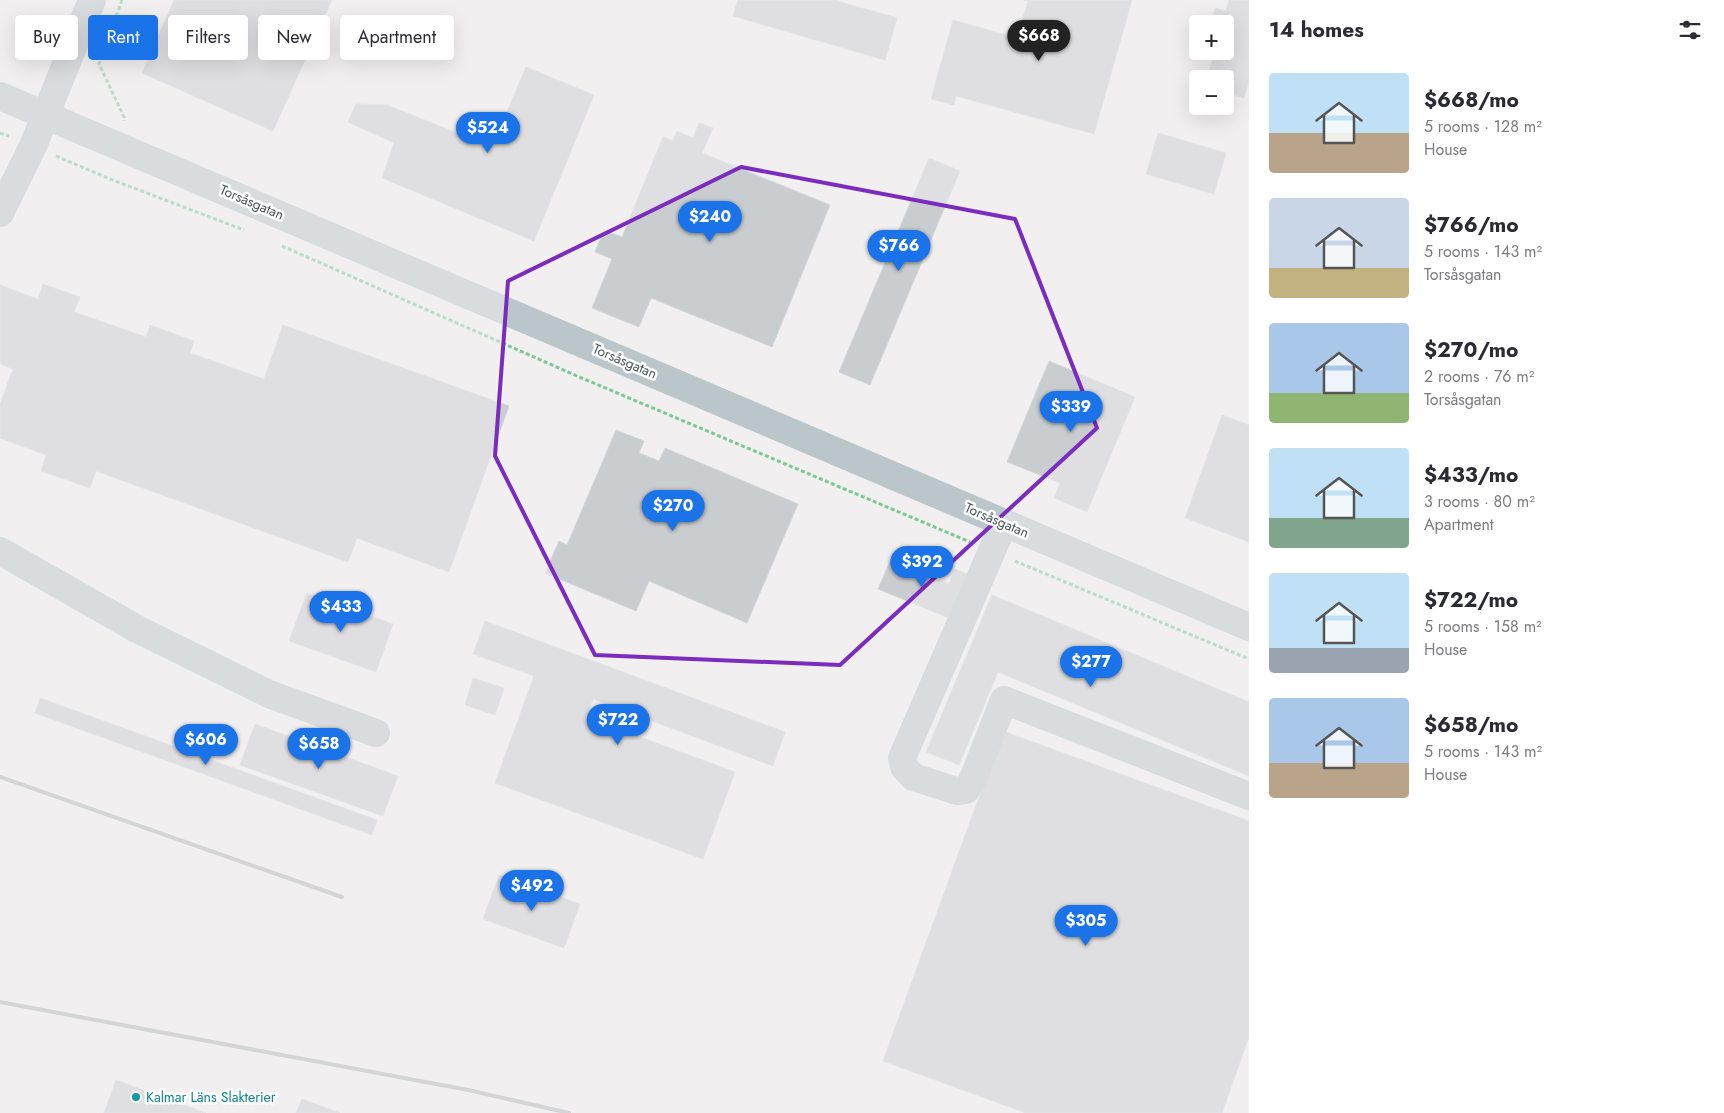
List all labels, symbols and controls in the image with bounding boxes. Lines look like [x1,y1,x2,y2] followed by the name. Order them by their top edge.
[15,15,78,60] chip: Buy
[88,15,158,60] chip: Rent
[168,15,248,60] chip: Filters
[258,15,330,60] chip: New
[340,15,454,60] chip: Apartment
[1189,15,1234,115] map controls
[1189,15,1234,60] button: +
[1269,15,1364,45] text: 14 homes
[1676,16,1704,44] icon: filters
[1009,20,1069,62] pin: $668
[1018,24,1060,47] text: $668
[1189,70,1234,115] button: −
[1424,85,1519,115] text: $668/mo
[1309,93,1369,153] icon: home
[458,112,518,154] pin: $524
[1424,115,1542,138] text: 5 rooms · 128 m²
[467,116,509,139] text: $524
[1424,138,1467,161] text: House
[217,180,287,224] street label: Torsåsgatan
[680,200,740,243] pin: $240
[689,205,731,228] text: $240
[1424,210,1519,240] text: $766/mo
[1309,218,1369,278] icon: home
[869,230,929,272] pin: $766
[878,234,920,257] text: $766
[1424,240,1542,263] text: 5 rooms · 143 m²
[1424,263,1501,286] text: Torsåsgatan
[1424,335,1518,365] text: $270/mo
[590,339,660,383] street label: Torsåsgatan
[1309,343,1369,403] icon: home
[1424,365,1534,388] text: 2 rooms · 76 m²
[1424,388,1501,411] text: Torsåsgatan
[1041,390,1101,433] pin: $339
[1051,395,1091,418] text: $339
[1424,460,1518,490] text: $433/mo
[1309,468,1369,528] icon: home
[643,490,703,532] pin: $270
[1424,490,1535,513] text: 3 rooms · 80 m²
[653,494,693,517] text: $270
[962,498,1032,542] street label: Torsåsgatan
[1424,513,1494,536] text: Apartment
[892,546,952,588] pin: $392
[901,550,943,573] text: $392
[1424,585,1518,615] text: $722/mo
[311,590,371,633] pin: $433
[1309,593,1369,653] icon: home
[321,595,362,618] text: $433
[1424,615,1542,638] text: 5 rooms · 158 m²
[1424,638,1467,661] text: House
[1061,646,1121,688] pin: $277
[1071,650,1111,673] text: $277
[588,704,648,746] pin: $722
[598,708,638,731] text: $722
[1424,710,1518,740] text: $658/mo
[1309,718,1369,778] icon: home
[176,724,236,766] pin: $606
[185,728,227,751] text: $606
[289,728,349,770] pin: $658
[298,732,340,755] text: $658
[1424,740,1542,763] text: 5 rooms · 143 m²
[1424,763,1467,786] text: House
[502,870,562,912] pin: $492
[511,874,553,897] text: $492
[1056,904,1116,947] pin: $305
[1066,909,1106,932] text: $305
[146,1087,276,1107] place label: Kalmar Läns Slakterier
[130,1091,142,1103] marker: Kalmar Läns Slakterier

